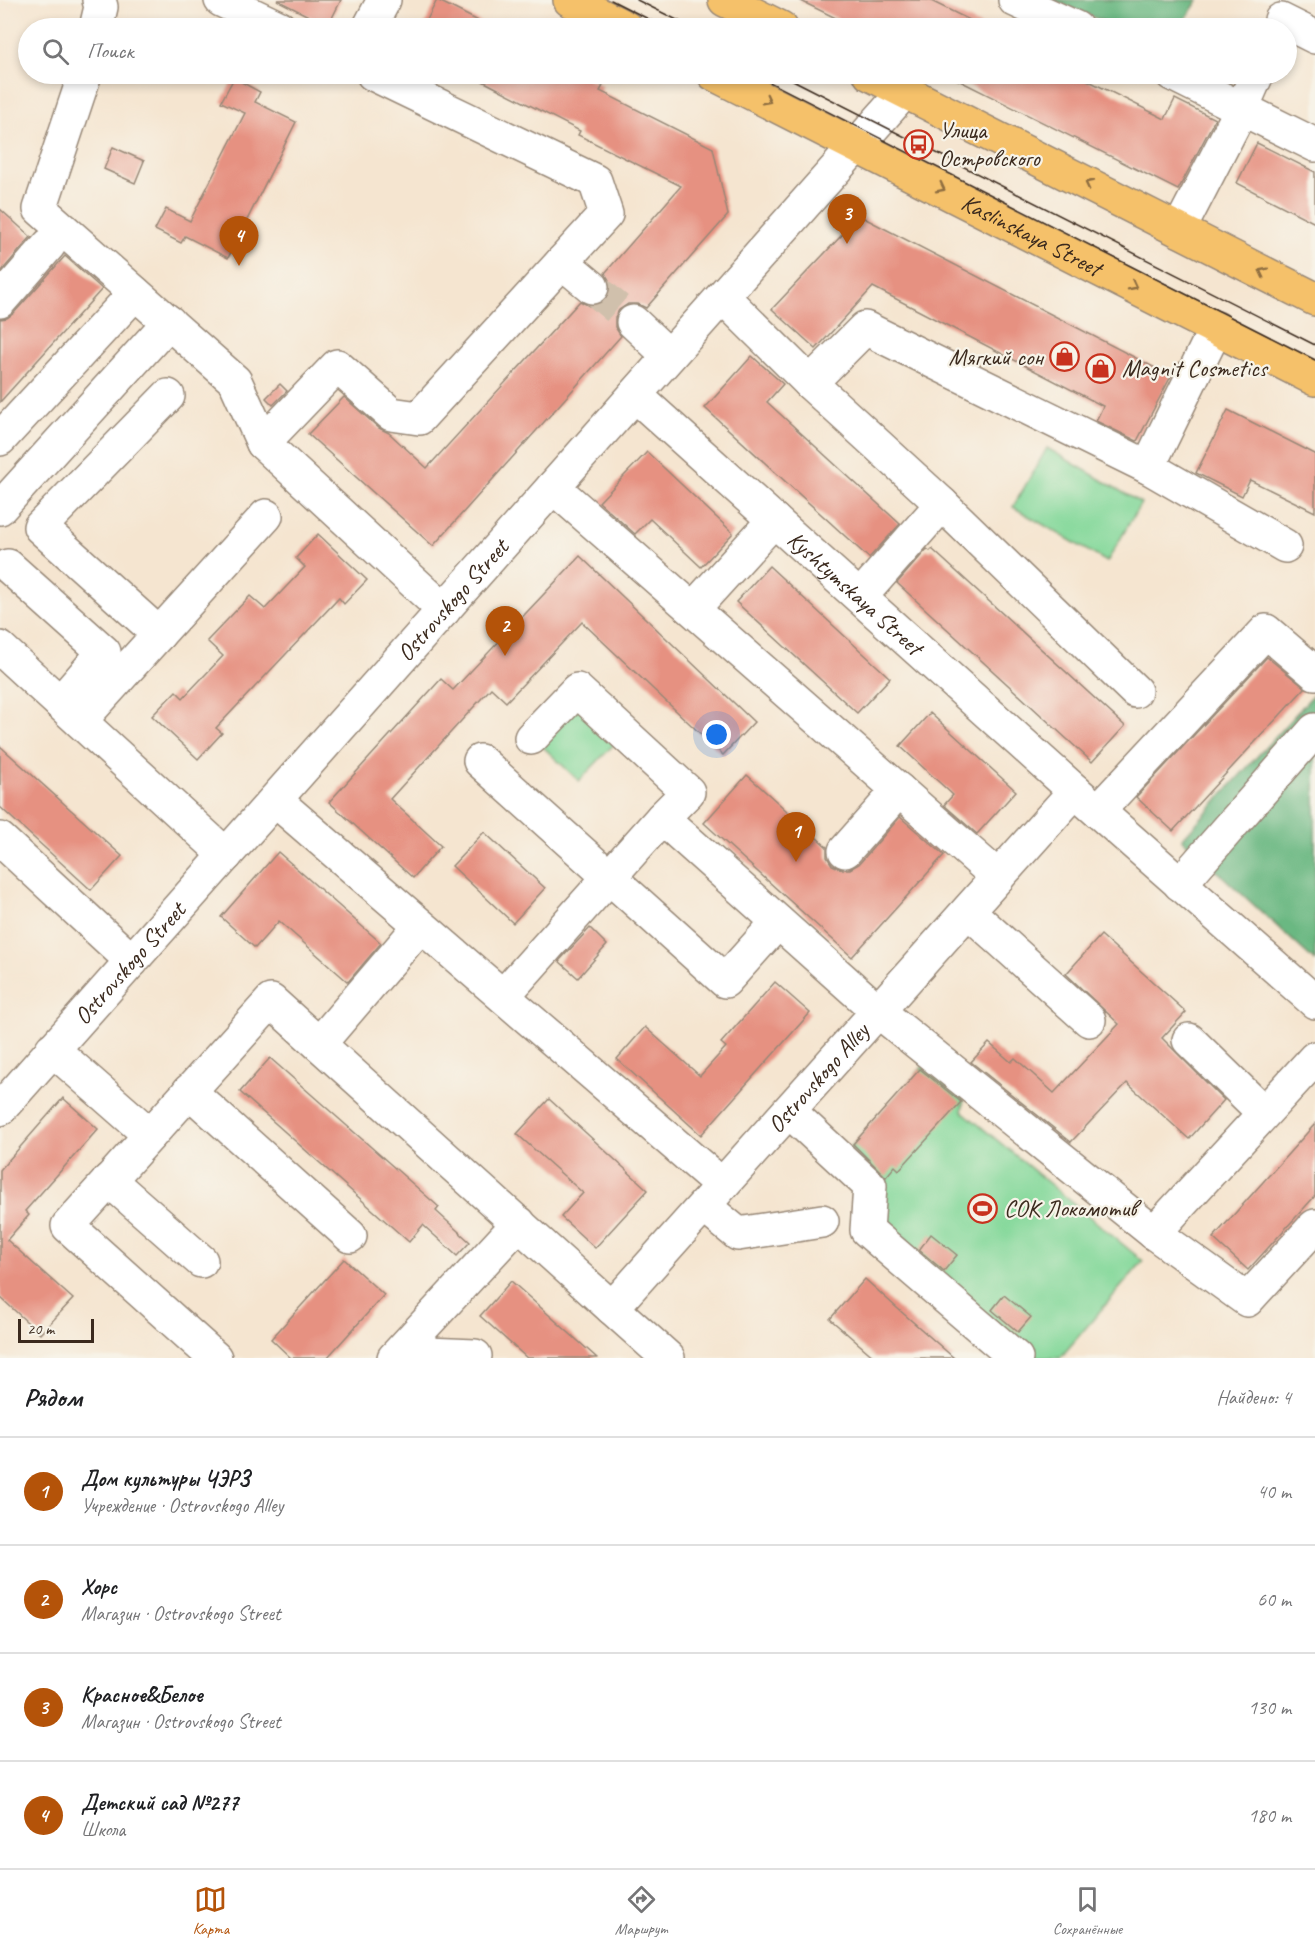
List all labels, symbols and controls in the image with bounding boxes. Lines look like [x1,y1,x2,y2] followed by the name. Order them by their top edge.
[18,18,1297,84] search box
[39,35,72,68] icon: search
[87,37,133,65] text: Поиск
[760,93,771,104] one-way arrow
[939,115,1041,173] place label: Улица Островского
[902,128,934,160] bus stop icon: Улица Островского
[1084,180,1095,191] one-way arrow
[934,181,945,192] one-way arrow
[957,187,1109,284] street label: Kaslinskaya Street
[828,194,866,244] pin: 3
[220,216,258,266] pin: 4
[1258,268,1269,280] one-way arrow
[1127,279,1137,290] one-way arrow
[1048,341,1080,373] shop icon: Мягкий сон
[948,342,1044,372] place label: Мягкий сон
[1085,352,1117,384] shop icon: Magnit Cosmetics
[1122,353,1269,383] place label: Magnit Cosmetics
[781,524,931,664] street label: Kyshtymskaya Street
[390,531,516,667] street label: Ostrovskogo Street
[486,606,524,656] pin: 2
[702,720,731,749] your location
[776,812,816,862] pin: 1
[67,894,193,1031] street label: Ostrovskogo Street
[761,1015,876,1139] street label: Ostrovskogo Alley
[967,1192,999,1224] sports icon: СОК Локомотив
[1004,1193,1142,1223] place label: СОК Локомотив
[18,1316,94,1344] scale bar
[27,1319,54,1339] text: 20 m
[24,1381,82,1414] text: Рядом
[1216,1385,1291,1410] text: Найдено: 4
[81,1465,250,1493] text: Дом культуры ЧЭРЗ
[39,1479,48,1504] text: 1
[1257,1479,1291,1504] text: 40 m
[81,1493,283,1518] text: Учреждение · Ostrovskogo Alley
[81,1573,117,1601] text: Хорс
[39,1587,48,1612] text: 2
[1257,1587,1291,1612] text: 60 m
[81,1601,281,1626] text: Магазин · Ostrovskogo Street
[81,1681,203,1709] text: Красное&Белое
[39,1695,48,1720] text: 3
[1248,1695,1291,1720] text: 130 m
[81,1709,281,1734] text: Магазин · Ostrovskogo Street
[81,1789,238,1817] text: Детский сад №277
[39,1803,48,1828] text: 4
[1248,1803,1291,1828] text: 180 m
[81,1817,125,1842] text: Школа
[193,1883,229,1939] tab: Карта
[615,1883,667,1939] tab: Маршрут
[1053,1883,1122,1939] tab: Сохранённые

